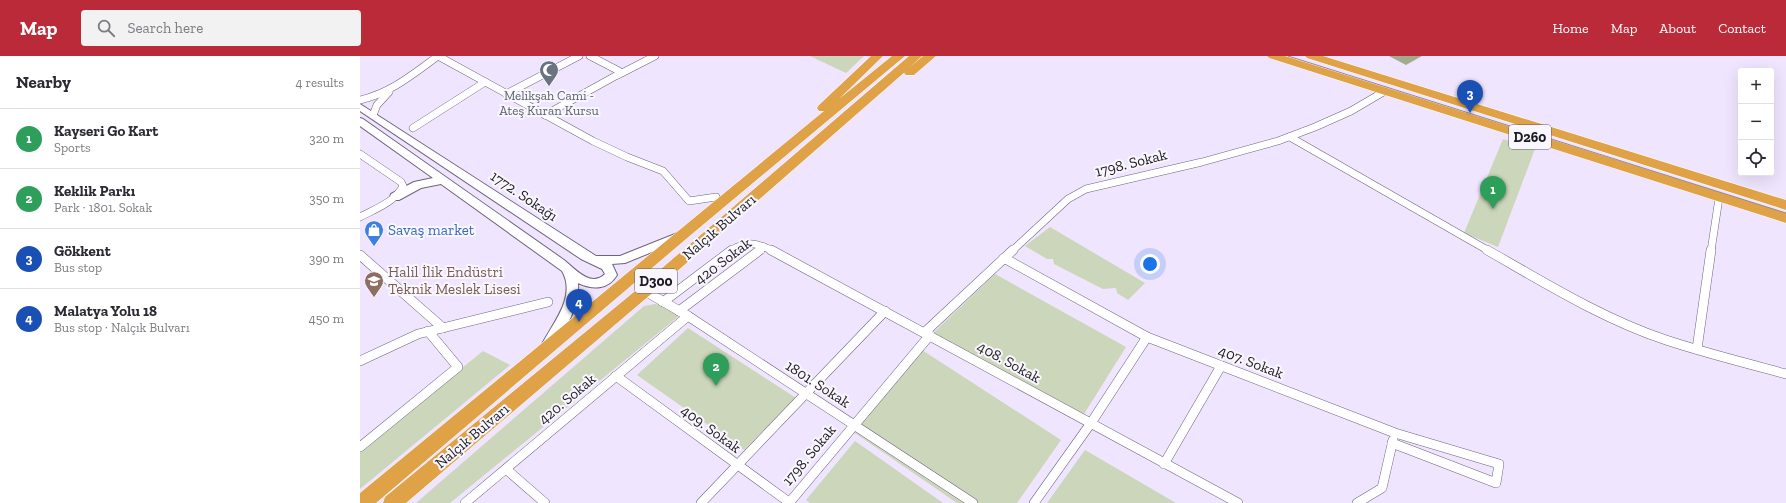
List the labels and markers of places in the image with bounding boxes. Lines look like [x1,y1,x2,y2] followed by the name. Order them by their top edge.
[538,59,560,87] mosque icon: Melikşah Cami - Ateş Kuran Kursu
[1457,80,1483,113] pin: 3
[499,88,599,118] place label: Melikşah Cami - Ateş Kuran Kursu
[1480,176,1506,209] pin: 1
[363,219,385,247] shop icon: Savaş market
[388,221,475,239] place label: Savaş market
[388,263,521,298] place label: Halil İlik Endüstri Teknik Meslek Lisesi
[363,270,385,298] school or university icon: Halil İlik Endüstri Teknik Meslek Lisesi
[566,289,592,322] pin: 4
[703,353,729,386] pin: 2

